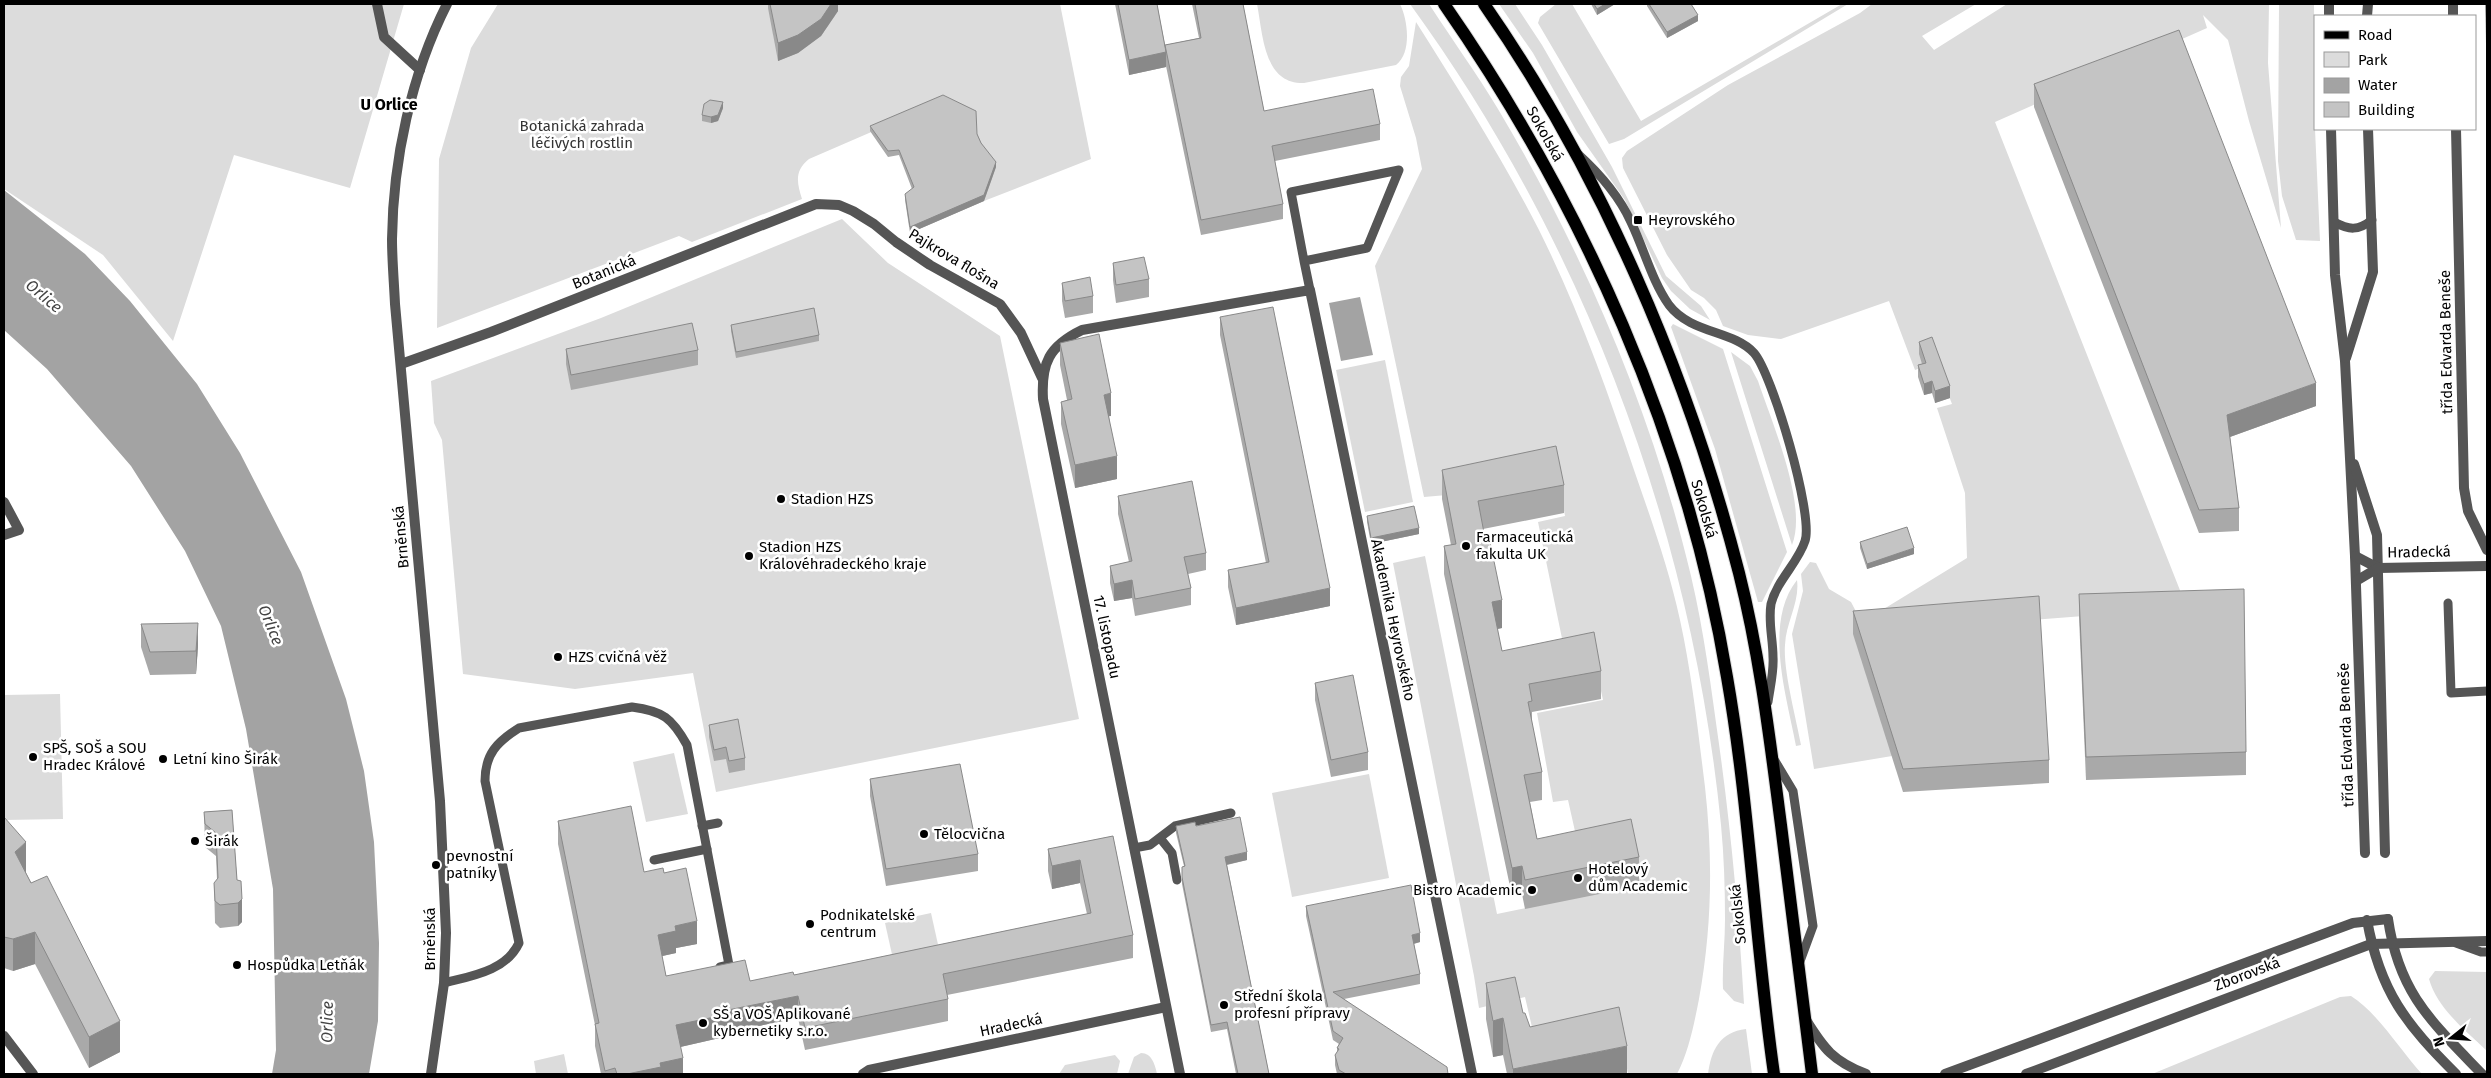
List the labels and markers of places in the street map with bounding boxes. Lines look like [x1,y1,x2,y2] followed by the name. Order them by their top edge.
[1648,211,1735,229] place label: Heyrovského
[1632,214,1644,226] marker: Heyrovského
[791,490,873,508] place label: Stadion HZS
[775,493,787,505] marker: Stadion HZS
[1476,528,1574,563] place label: Farmaceutická fakulta UK
[759,538,927,573] place label: Stadion HZS Královéhradeckého kraje
[1460,540,1472,552] marker: Farmaceutická fakulta UK
[743,550,755,562] marker: Stadion HZS Královéhradeckého kraje
[568,648,667,666] place label: HZS cvičná věž
[552,651,564,663] marker: HZS cvičná věž
[43,739,147,774] place label: SPŠ, SOŠ a SOU Hradec Králové
[173,750,278,768] place label: Letní kino Širák
[27,751,39,763] marker: SPŠ, SOŠ a SOU Hradec Králové
[157,753,169,765] marker: Letní kino Širák
[934,825,1005,843] place label: Tělocvična
[918,828,930,840] marker: Tělocvična
[205,832,239,850] place label: Širák
[189,835,201,847] marker: Širák
[446,847,513,882] place label: pevnostní patníky
[430,859,442,871] marker: pevnostní patníky
[1588,860,1688,895] place label: Hotelový dům Academic
[1572,872,1584,884] marker: Hotelový dům Academic
[1413,881,1522,899] place label: Bistro Academic
[1526,884,1538,896] marker: Bistro Academic
[820,906,915,941] place label: Podnikatelské centrum
[804,918,816,930] marker: Podnikatelské centrum
[247,956,365,974] place label: Hospůdka Letňák
[231,959,243,971] marker: Hospůdka Letňák
[1234,987,1350,1022] place label: Střední škola profesní přípravy
[1218,999,1230,1011] marker: Střední škola profesní přípravy
[713,1005,851,1040] place label: SŠ a VOŠ Aplikované kybernetiky s.r.o.
[697,1017,709,1029] marker: SŠ a VOŠ Aplikované kybernetiky s.r.o.

